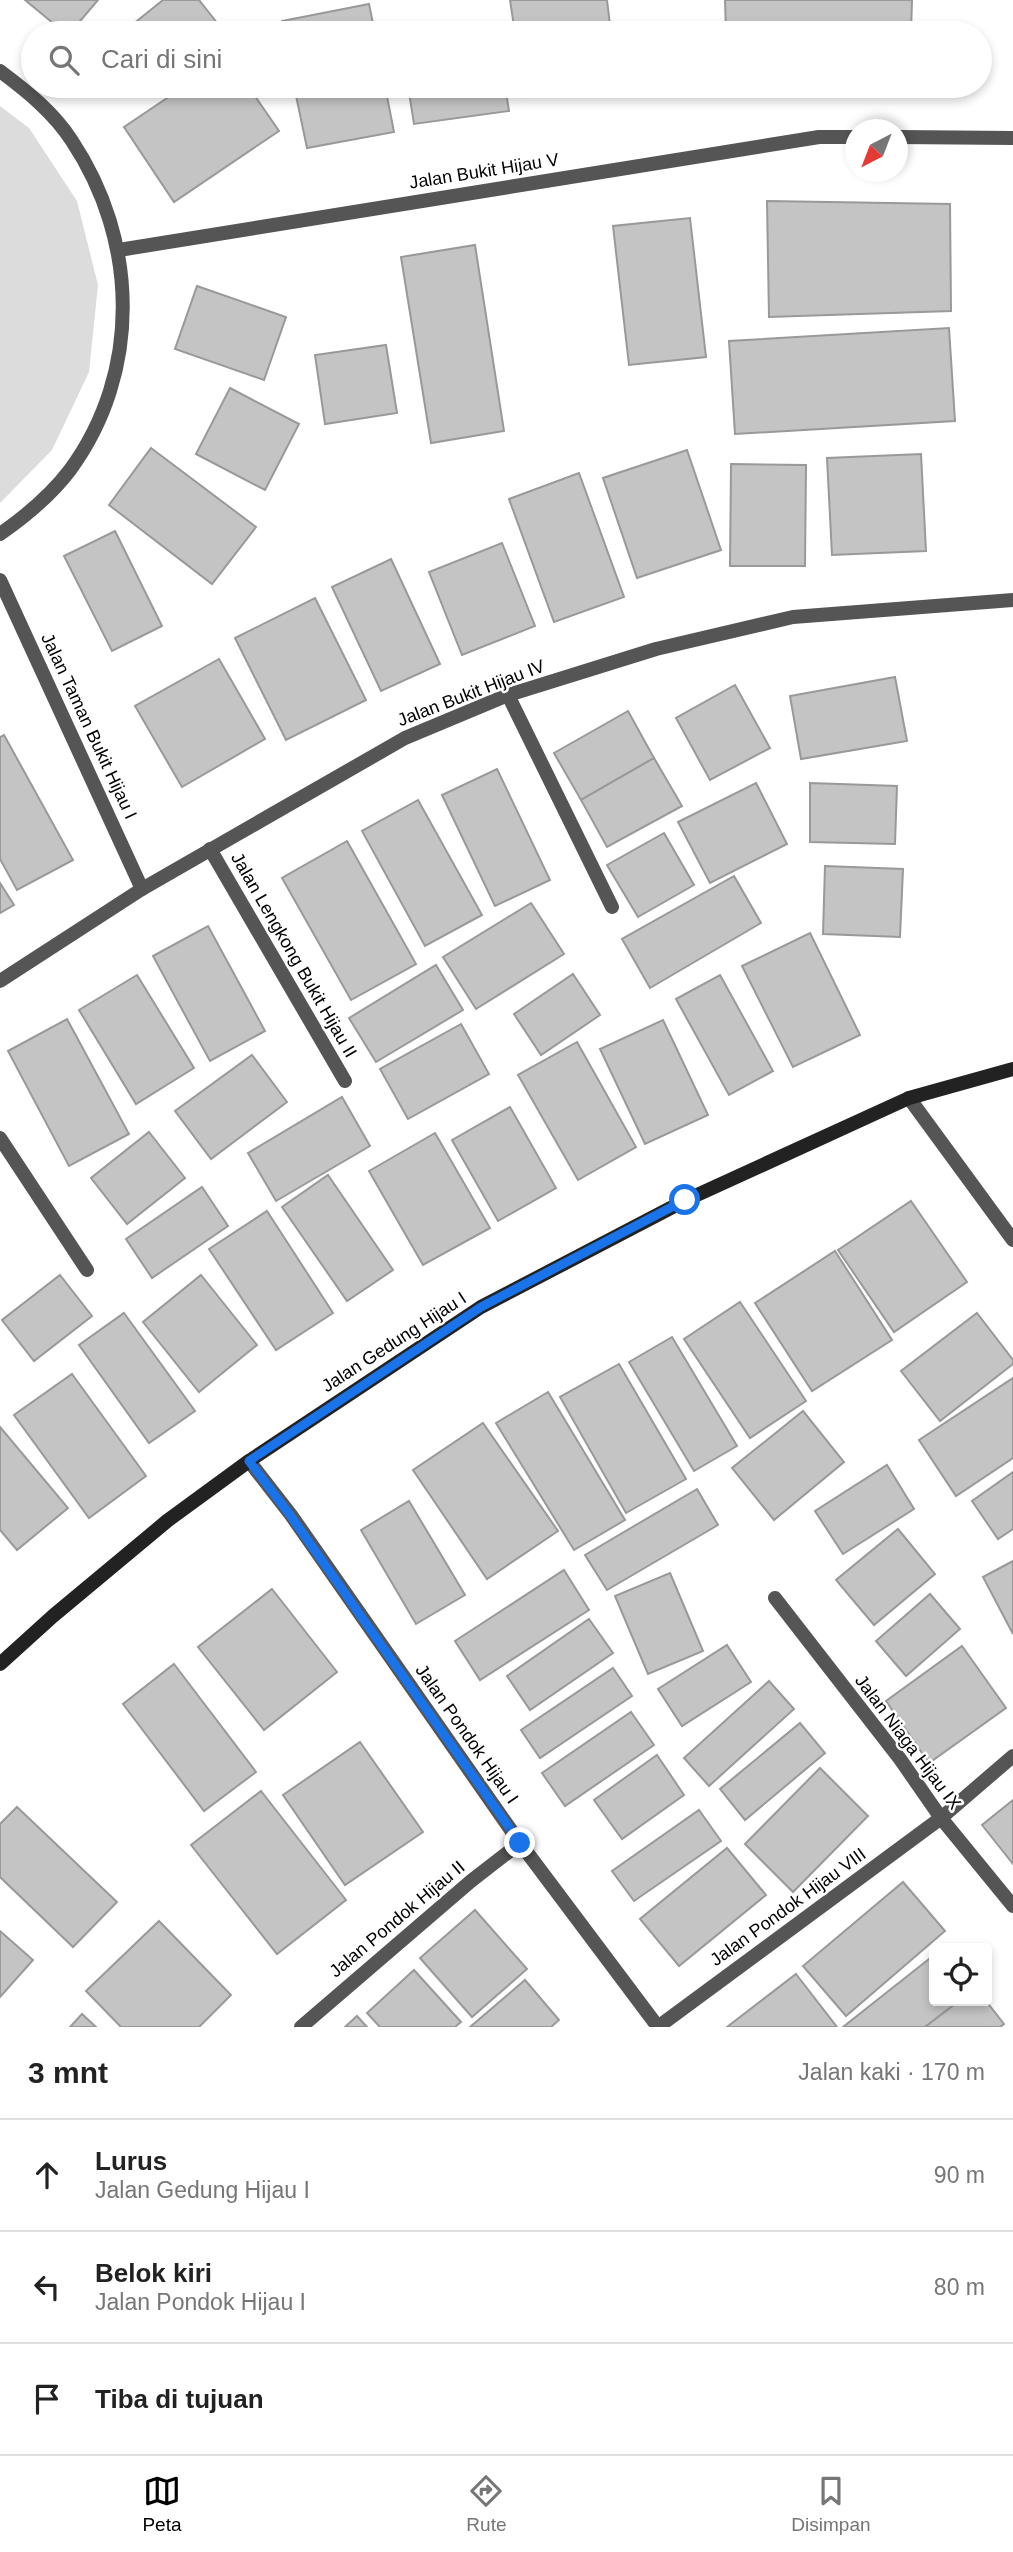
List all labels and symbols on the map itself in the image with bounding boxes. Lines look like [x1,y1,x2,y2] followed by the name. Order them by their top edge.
[845,119,908,182] north arrow
[408,149,560,193] street label: Jalan Bukit Hijau V
[37,630,141,822] street label: Jalan Taman Bukit Hijau I
[395,656,547,730] street label: Jalan Bukit Hijau IV
[227,849,361,1061] street label: Jalan Lengkong Bukit Hijau II
[669,1184,700,1215] route start
[318,1288,470,1396] street label: Jalan Gedung Hijau I
[411,1661,523,1807] street label: Jalan Pondok Hijau I
[851,1671,965,1813] street label: Jalan Niaga Hijau IX
[504,1827,535,1858] route end
[706,1844,870,1970] street label: Jalan Pondok Hijau VIII
[325,1857,469,1981] street label: Jalan Pondok Hijau II

